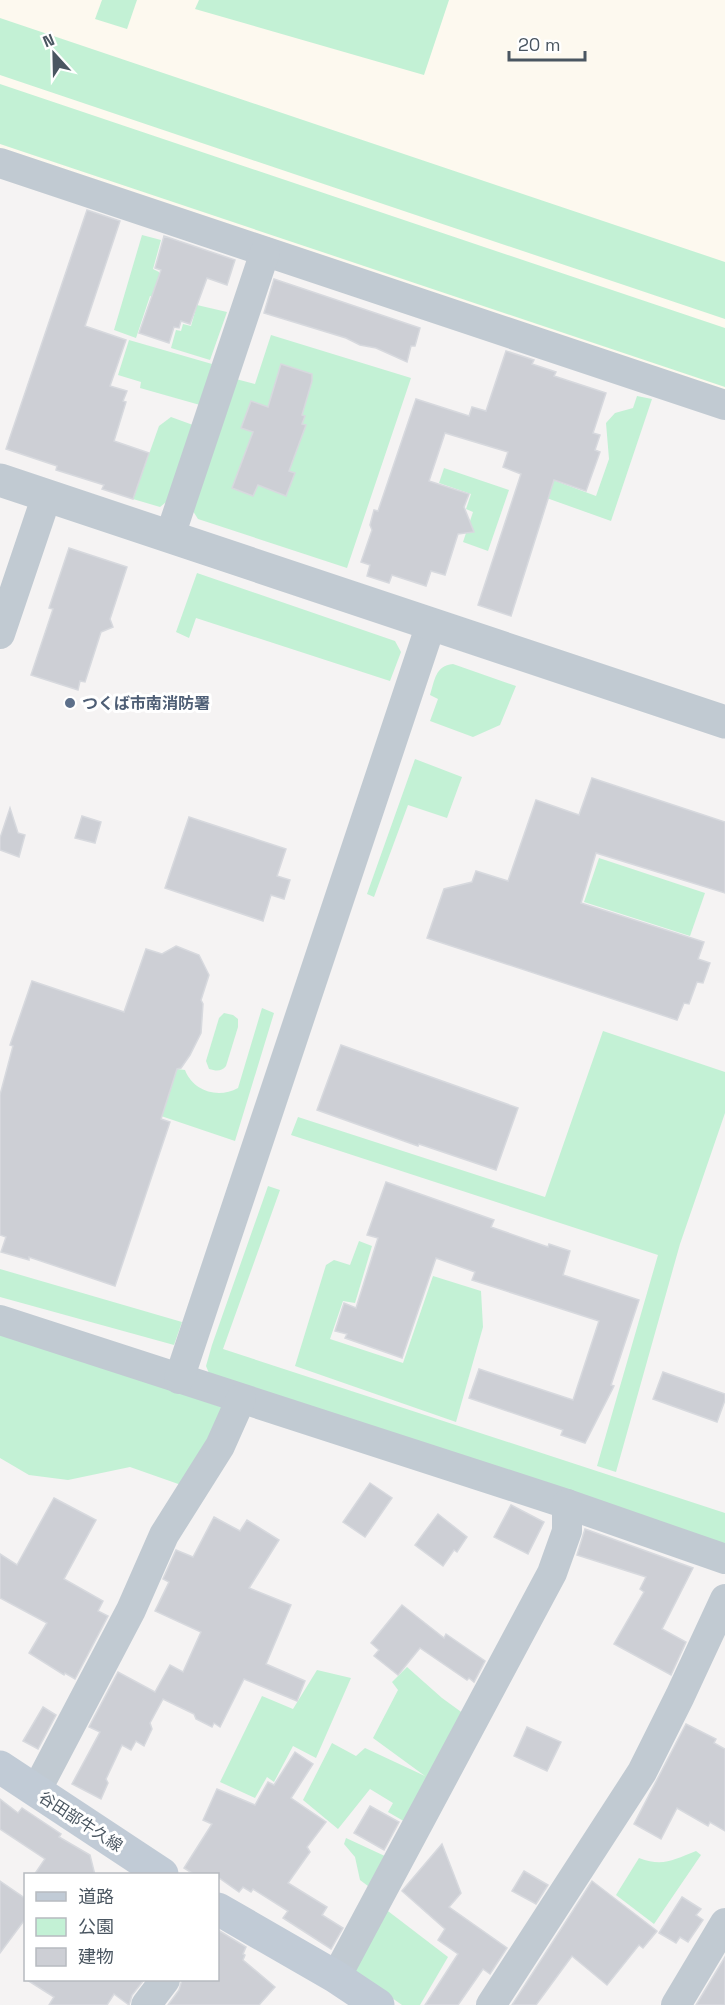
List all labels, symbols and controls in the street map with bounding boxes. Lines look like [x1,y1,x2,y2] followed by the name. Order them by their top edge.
[24,24,84,84] north arrow
[509,24,586,62] scale bar
[40,29,57,52] text: N
[518,33,561,56] text: 20 m
[82,693,210,714] place label: つくば市南消防署
[63,696,77,710] marker: つくば市南消防署
[35,1786,127,1856] street label: 谷田部牛久線
[24,1873,219,1981] legend
[78,1885,114,1908] text: 道路
[78,1915,114,1938] text: 公園
[78,1945,114,1968] text: 建物

